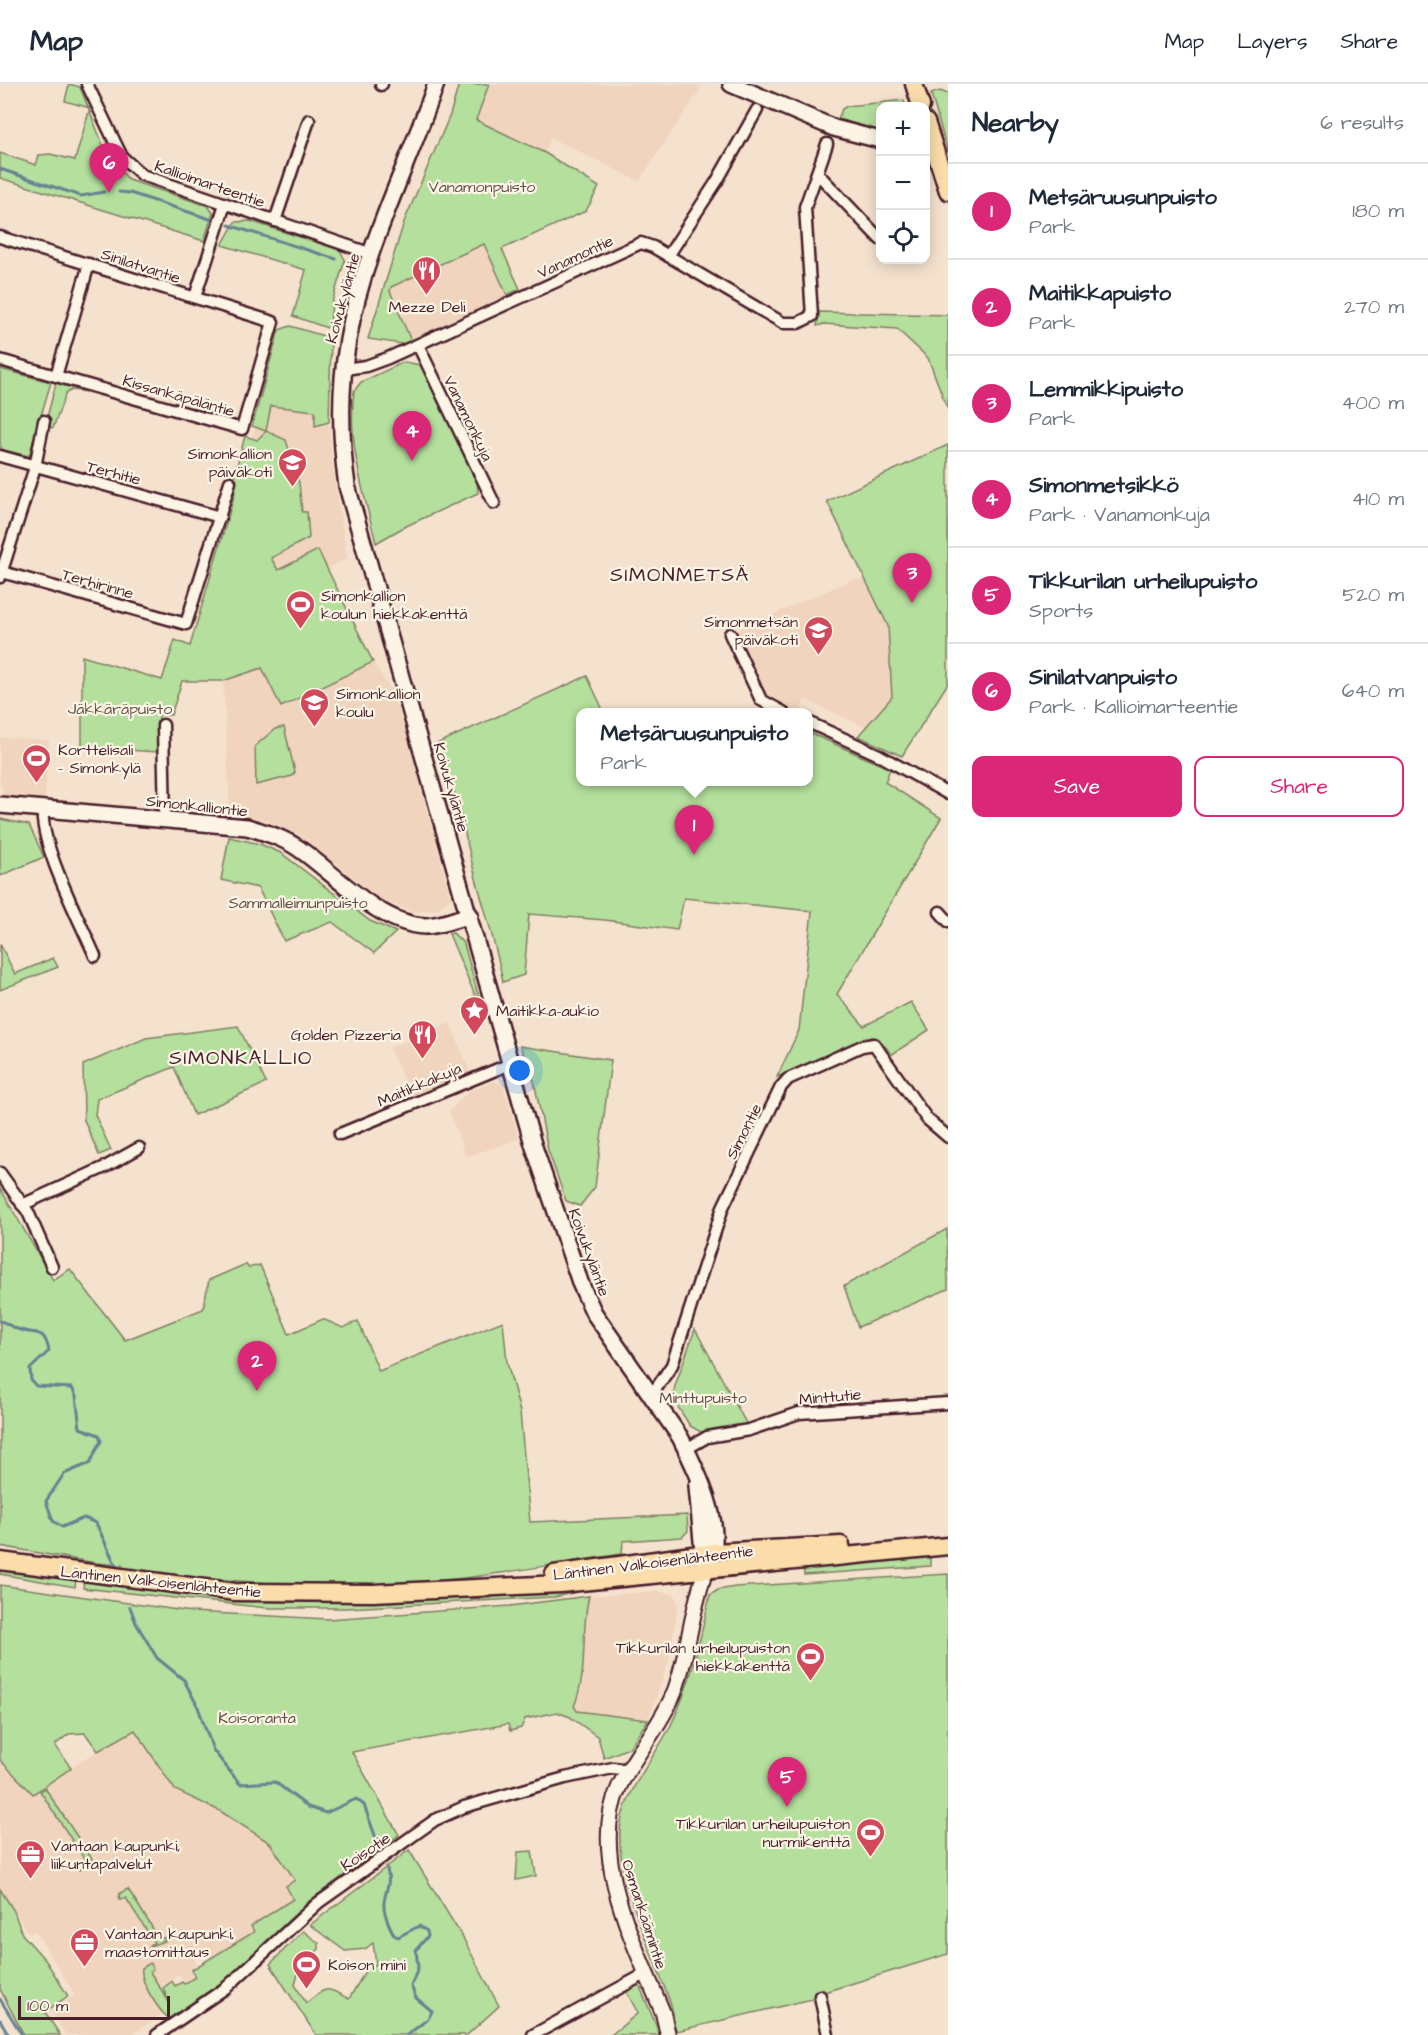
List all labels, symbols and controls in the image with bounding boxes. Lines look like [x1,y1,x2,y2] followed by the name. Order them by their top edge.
[30,22,83,61] text: Map
[1164,27,1204,56] text: Map
[1237,27,1307,56] text: Layers
[1340,27,1398,56] text: Share
[876,102,930,264] map controls
[876,102,930,156] button: +
[972,105,1059,141] text: Nearby
[1320,109,1404,137] text: 6 results
[90,144,128,193] pin: 6
[152,155,268,213] street label: Kallioimarteentie
[876,156,930,210] button: −
[429,176,535,198] park label: Vanamonpuisto
[1029,182,1217,213] text: Metsäruusunpuisto
[990,197,993,225] text: 1
[1352,197,1404,225] text: 180 m
[876,210,930,264] button: locate
[1029,213,1075,241] text: Park
[534,230,617,284] street label: Vanamontie
[98,243,184,289] street label: Sinilatvantie
[320,250,367,346] street label: Koivukyläntie
[411,254,443,296] restaurant icon: Mezze Deli
[1029,278,1171,309] text: Maitikkapuisto
[986,293,997,321] text: 2
[1344,293,1404,321] text: 270 m
[389,296,466,318] place label: Mezze Deli
[1029,309,1075,337] text: Park
[120,369,238,423] street label: Kissankäpäläntie
[438,372,498,465] street label: Vanamonkuja
[1029,374,1183,405] text: Lemmikkipuisto
[986,389,997,417] text: 3
[1342,389,1404,417] text: 400 m
[1029,405,1075,433] text: Park
[392,412,432,461] pin: 4
[187,443,273,483] place label: Simonkallion päiväkoti
[277,446,309,488] school or university icon: Simonkallion päiväkoti
[84,455,144,491] street label: Terhitie
[1029,470,1179,501] text: Simonmetsikkö
[985,485,998,513] text: 4
[1352,485,1404,513] text: 410 m
[1029,501,1210,529] text: Park · Vanamonkuja
[892,554,932,603] pin: 3
[610,561,750,589] district label: SIMONMETSÄ
[59,563,137,605] street label: Terhirinne
[1029,566,1257,597] text: Tikkurilan urheilupuisto
[984,581,999,609] text: 5
[1342,581,1404,609] text: 520 m
[321,585,467,625] place label: Simonkallion koulun hiekkakenttä
[284,588,316,630] sports icon: Simonkallion koulun hiekkakenttä
[1029,597,1093,625] text: Sports
[704,611,799,651] place label: Simonmetsän päiväkoti
[803,614,835,656] school or university icon: Simonmetsän päiväkoti
[1029,662,1177,693] text: Sinilatvanpuisto
[985,677,998,705] text: 6
[1342,677,1404,705] text: 640 m
[336,683,421,723] place label: Simonkallion koulu
[299,686,331,728] school or university icon: Simonkallion koulu
[1029,693,1238,721] text: Park · Kallioimarteentie
[68,698,172,720] park label: Jäkkäräpuisto
[576,708,813,786] popup
[601,718,789,749] text: Metsäruusunpuisto
[58,739,141,780] place label: Korttelisali - Simonkylä
[427,740,474,835] street label: Koivukyläntie
[21,742,53,784] sports icon: Korttelisali - Simonkylä
[601,749,647,777] text: Park
[972,756,1182,817] button: Save
[1194,756,1404,817] button: Share
[145,790,249,822] street label: Simonkalliontie
[674,806,714,855] pin: 1
[228,892,368,914] park label: Sammalleimunpuisto
[459,994,491,1036] place icon: Maitikka-aukio
[496,1000,599,1022] place label: Maitikka-aukio
[406,1018,438,1060] restaurant icon: Golden Pizzeria
[291,1024,401,1046] place label: Golden Pizzeria
[169,1044,313,1072] district label: SIMONKALLIO
[505,1056,534,1085] your location
[374,1057,465,1113] street label: Maitikkakuja
[721,1100,767,1163] street label: Simontie
[562,1205,615,1300] street label: Koivukyläntie
[238,1342,276,1391] pin: 2
[798,1383,862,1411] street label: Minttutie
[659,1387,747,1409] park label: Minttupuisto
[552,1540,755,1586] street label: Läntinen Valkoisenlähteentie
[59,1561,263,1604] street label: Läntinen Valkoisenlähteentie
[616,1637,790,1677] place label: Tikkurilan urheilupuiston hiekkakenttä
[795,1640,827,1682] sports icon: Tikkurilan urheilupuiston hiekkakenttä
[218,1707,296,1729] park label: Koisoranta
[768,1758,806,1807] pin: 5
[676,1813,850,1853] place label: Tikkurilan urheilupuiston nurmikenttä
[855,1816,887,1858] sports icon: Tikkurilan urheilupuiston nurmikenttä
[336,1827,395,1877] street label: Koisotie
[51,1835,181,1875] place label: Vantaan kaupunki, liikuntapalvelut
[14,1838,46,1880] office icon: Vantaan kaupunki, liikuntapalvelut
[616,1857,672,1972] street label: Osmankäämintie
[105,1923,235,1963] place label: Vantaan kaupunki, maastomittaus
[68,1926,100,1968] office icon: Vantaan kaupunki, maastomittaus
[291,1948,323,1990] sports icon: Koison mini
[328,1954,406,1976] place label: Koison mini
[18,1993,170,2020] scale bar
[27,1995,68,2017] text: 100 m

